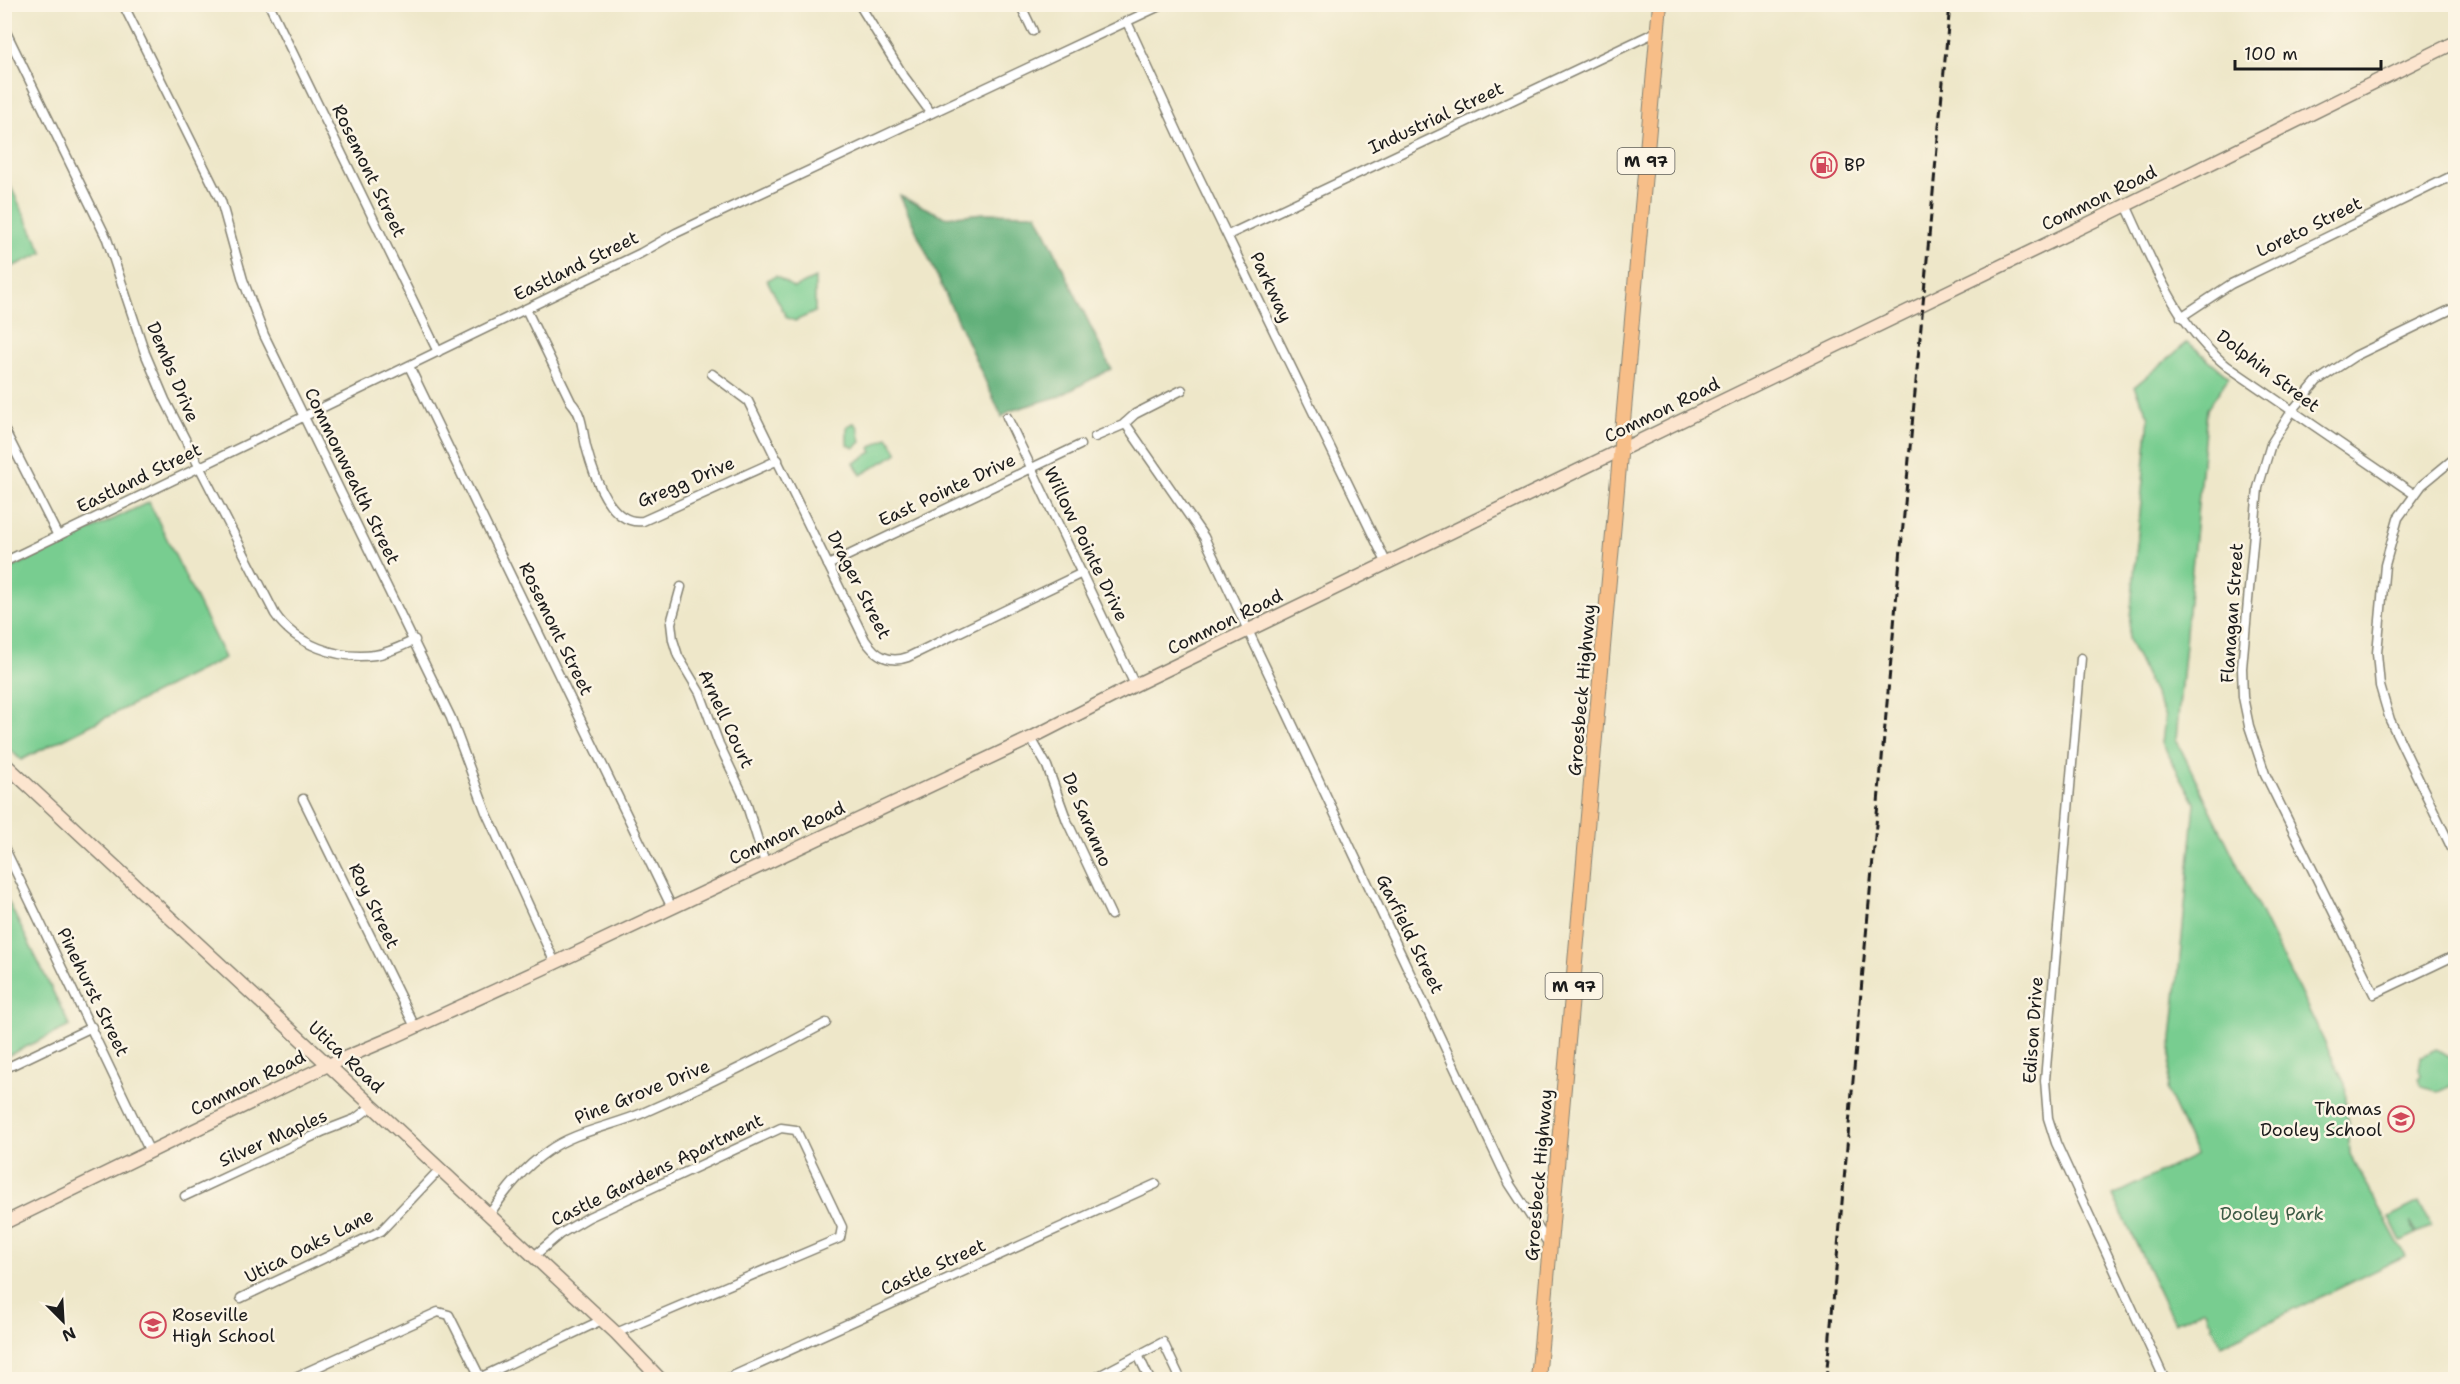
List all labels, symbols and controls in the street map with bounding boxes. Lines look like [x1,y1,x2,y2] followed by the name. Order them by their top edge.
[2235,33,2380,71] scale bar
[2244,42,2298,66] text: 100 m
[1365,76,1507,160] street label: Industrial Street
[326,100,412,242] street label: Rosemont Street
[1618,148,1674,174] road number: M 97
[1809,150,1839,180] fuel station icon: BP
[1844,153,1865,177] place label: BP
[2037,160,2161,236] street label: Common Road
[2252,191,2366,263] street label: Loreto Street
[510,225,643,307] street label: Eastland Street
[1244,248,1298,326] street label: Parkway
[141,318,205,426] street label: Dembs Drive
[2211,324,2325,418] street label: Dolphin Street
[1600,372,1724,448] street label: Common Road
[299,384,405,568] street label: Commonwealth Street
[73,437,206,519] street label: Eastland Street
[875,448,1019,532] street label: East Pointe Drive
[634,451,738,513] street label: Gregg Drive
[1038,463,1134,625] street label: Willow Pointe Drive
[821,527,897,643] street label: Drager Street
[2215,542,2249,684] street label: Flanagan Street
[513,558,599,700] street label: Rosemont Street
[1163,584,1287,660] street label: Common Road
[1563,603,1601,777] street label: Groesbeck Highway
[693,666,759,772] street label: Arnell Court
[1056,769,1118,871] street label: De Saranno
[725,796,849,870] street label: Common Road
[343,859,405,953] street label: Roy Street
[1371,870,1449,998] street label: Garfield Street
[51,924,135,1061] street label: Pinehurst Street
[1546,973,1602,999] road number: M 97
[2017,976,2049,1084] street label: Edison Drive
[303,1016,389,1098] street label: Utica Road
[186,1045,310,1121] street label: Common Road
[571,1054,713,1130] street label: Pine Grove Drive
[1520,1088,1558,1262] street label: Groesbeck Highway
[2260,1097,2383,1142] place label: Thomas Dooley School
[215,1103,331,1173] street label: Silver Maples
[2386,1104,2416,1134] school or university icon: Thomas Dooley School
[547,1108,767,1232] street label: Castle Gardens Apartment
[2220,1202,2324,1226] park label: Dooley Park
[240,1203,378,1289] street label: Utica Oaks Lane
[877,1233,989,1301] street label: Castle Street
[33,1291,93,1351] north arrow
[172,1303,275,1348] place label: Roseville High School
[138,1310,168,1340] school or university icon: Roseville High School
[59,1322,79,1346] text: N

